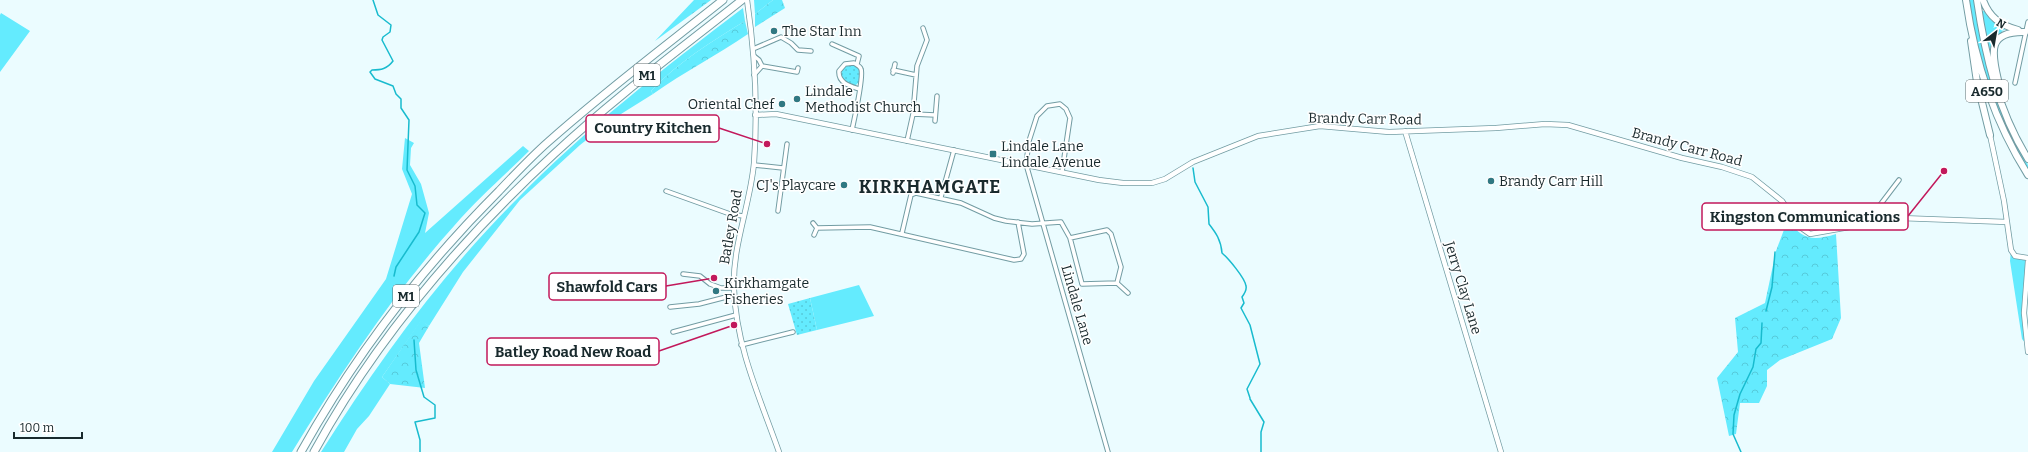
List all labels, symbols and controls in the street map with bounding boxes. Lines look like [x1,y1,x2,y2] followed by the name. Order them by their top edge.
[1976,12,2016,52] north arrow
[1994,16,2008,32] text: N
[782,23,862,40] place label: The Star Inn
[769,26,779,36] marker: The Star Inn
[634,64,660,86] road number: M1
[1966,80,2008,102] road number: A650
[805,83,921,116] place label: Lindale Methodist Church
[792,94,802,104] marker: Lindale Methodist Church
[688,96,775,113] place label: Oriental Chef
[777,99,787,109] marker: Oriental Chef
[1308,110,1422,128] street label: Brandy Carr Road
[586,115,719,142] callout: Country Kitchen
[594,119,712,137] text: Country Kitchen
[1630,124,1744,170] street label: Brandy Carr Road
[1001,138,1101,171] place label: Lindale Lane Lindale Avenue
[988,149,998,159] marker: Lindale Lane Lindale Avenue
[1499,173,1603,190] place label: Brandy Carr Hill
[859,176,1001,198] district label: KIRKHAMGATE
[1486,176,1496,186] marker: Brandy Carr Hill
[756,177,836,194] place label: CJ's Playcare
[839,180,849,190] marker: CJ's Playcare
[716,188,746,266] street label: Batley Road
[1702,203,1908,230] callout: Kingston Communications
[1710,208,1900,226] text: Kingston Communications
[1440,238,1485,337] street label: Jerry Clay Lane
[1057,263,1097,347] street label: Lindale Lane
[549,273,666,300] callout: Shawfold Cars
[724,275,809,308] place label: Kirkhamgate Fisheries
[556,278,658,296] text: Shawfold Cars
[393,285,419,307] road number: M1
[711,286,721,296] marker: Kirkhamgate Fisheries
[487,338,659,365] callout: Batley Road New Road
[495,343,651,361] text: Batley Road New Road
[14,414,82,440] scale bar
[20,421,55,435] text: 100 m

